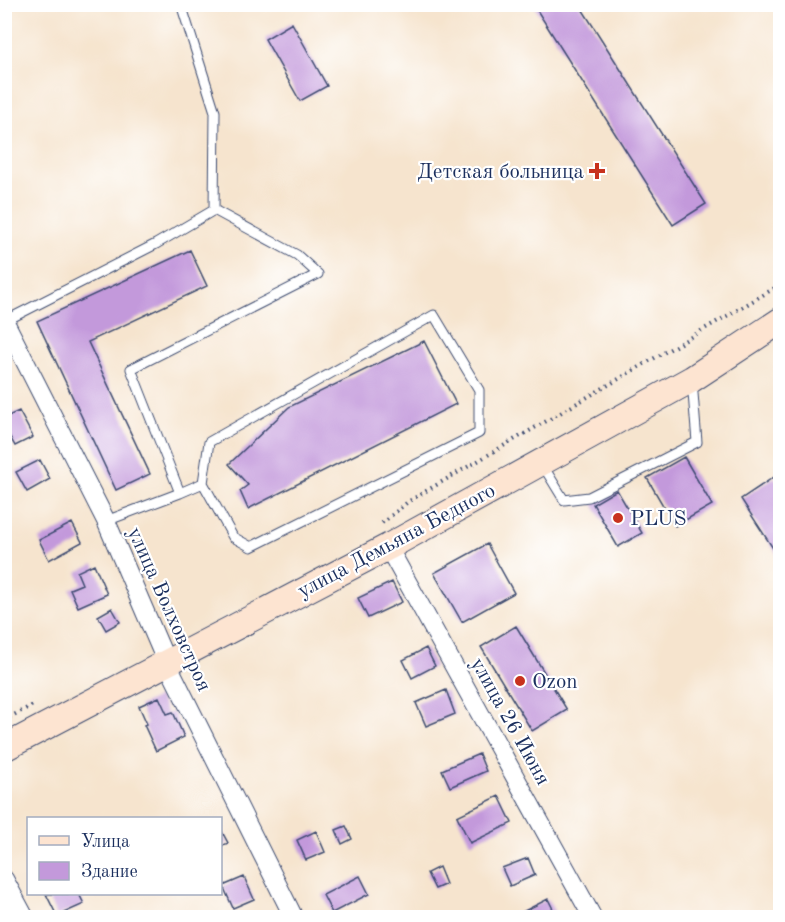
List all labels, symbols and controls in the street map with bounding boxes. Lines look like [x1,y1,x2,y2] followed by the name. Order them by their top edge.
[417,162,584,183] place label: Детская больница
[588,162,606,180] marker: Детская больница
[294,480,499,602] street label: улица Демьяна Бедного
[630,509,687,530] place label: PLUS
[611,511,625,525] marker: PLUS
[123,524,214,695] street label: улица Волховстроя
[466,654,553,789] street label: улица 26 Июня
[532,672,578,693] place label: Ozon
[513,674,527,688] marker: Ozon
[27,817,222,895] legend
[81,833,130,851] text: Улица
[81,863,138,881] text: Здание

